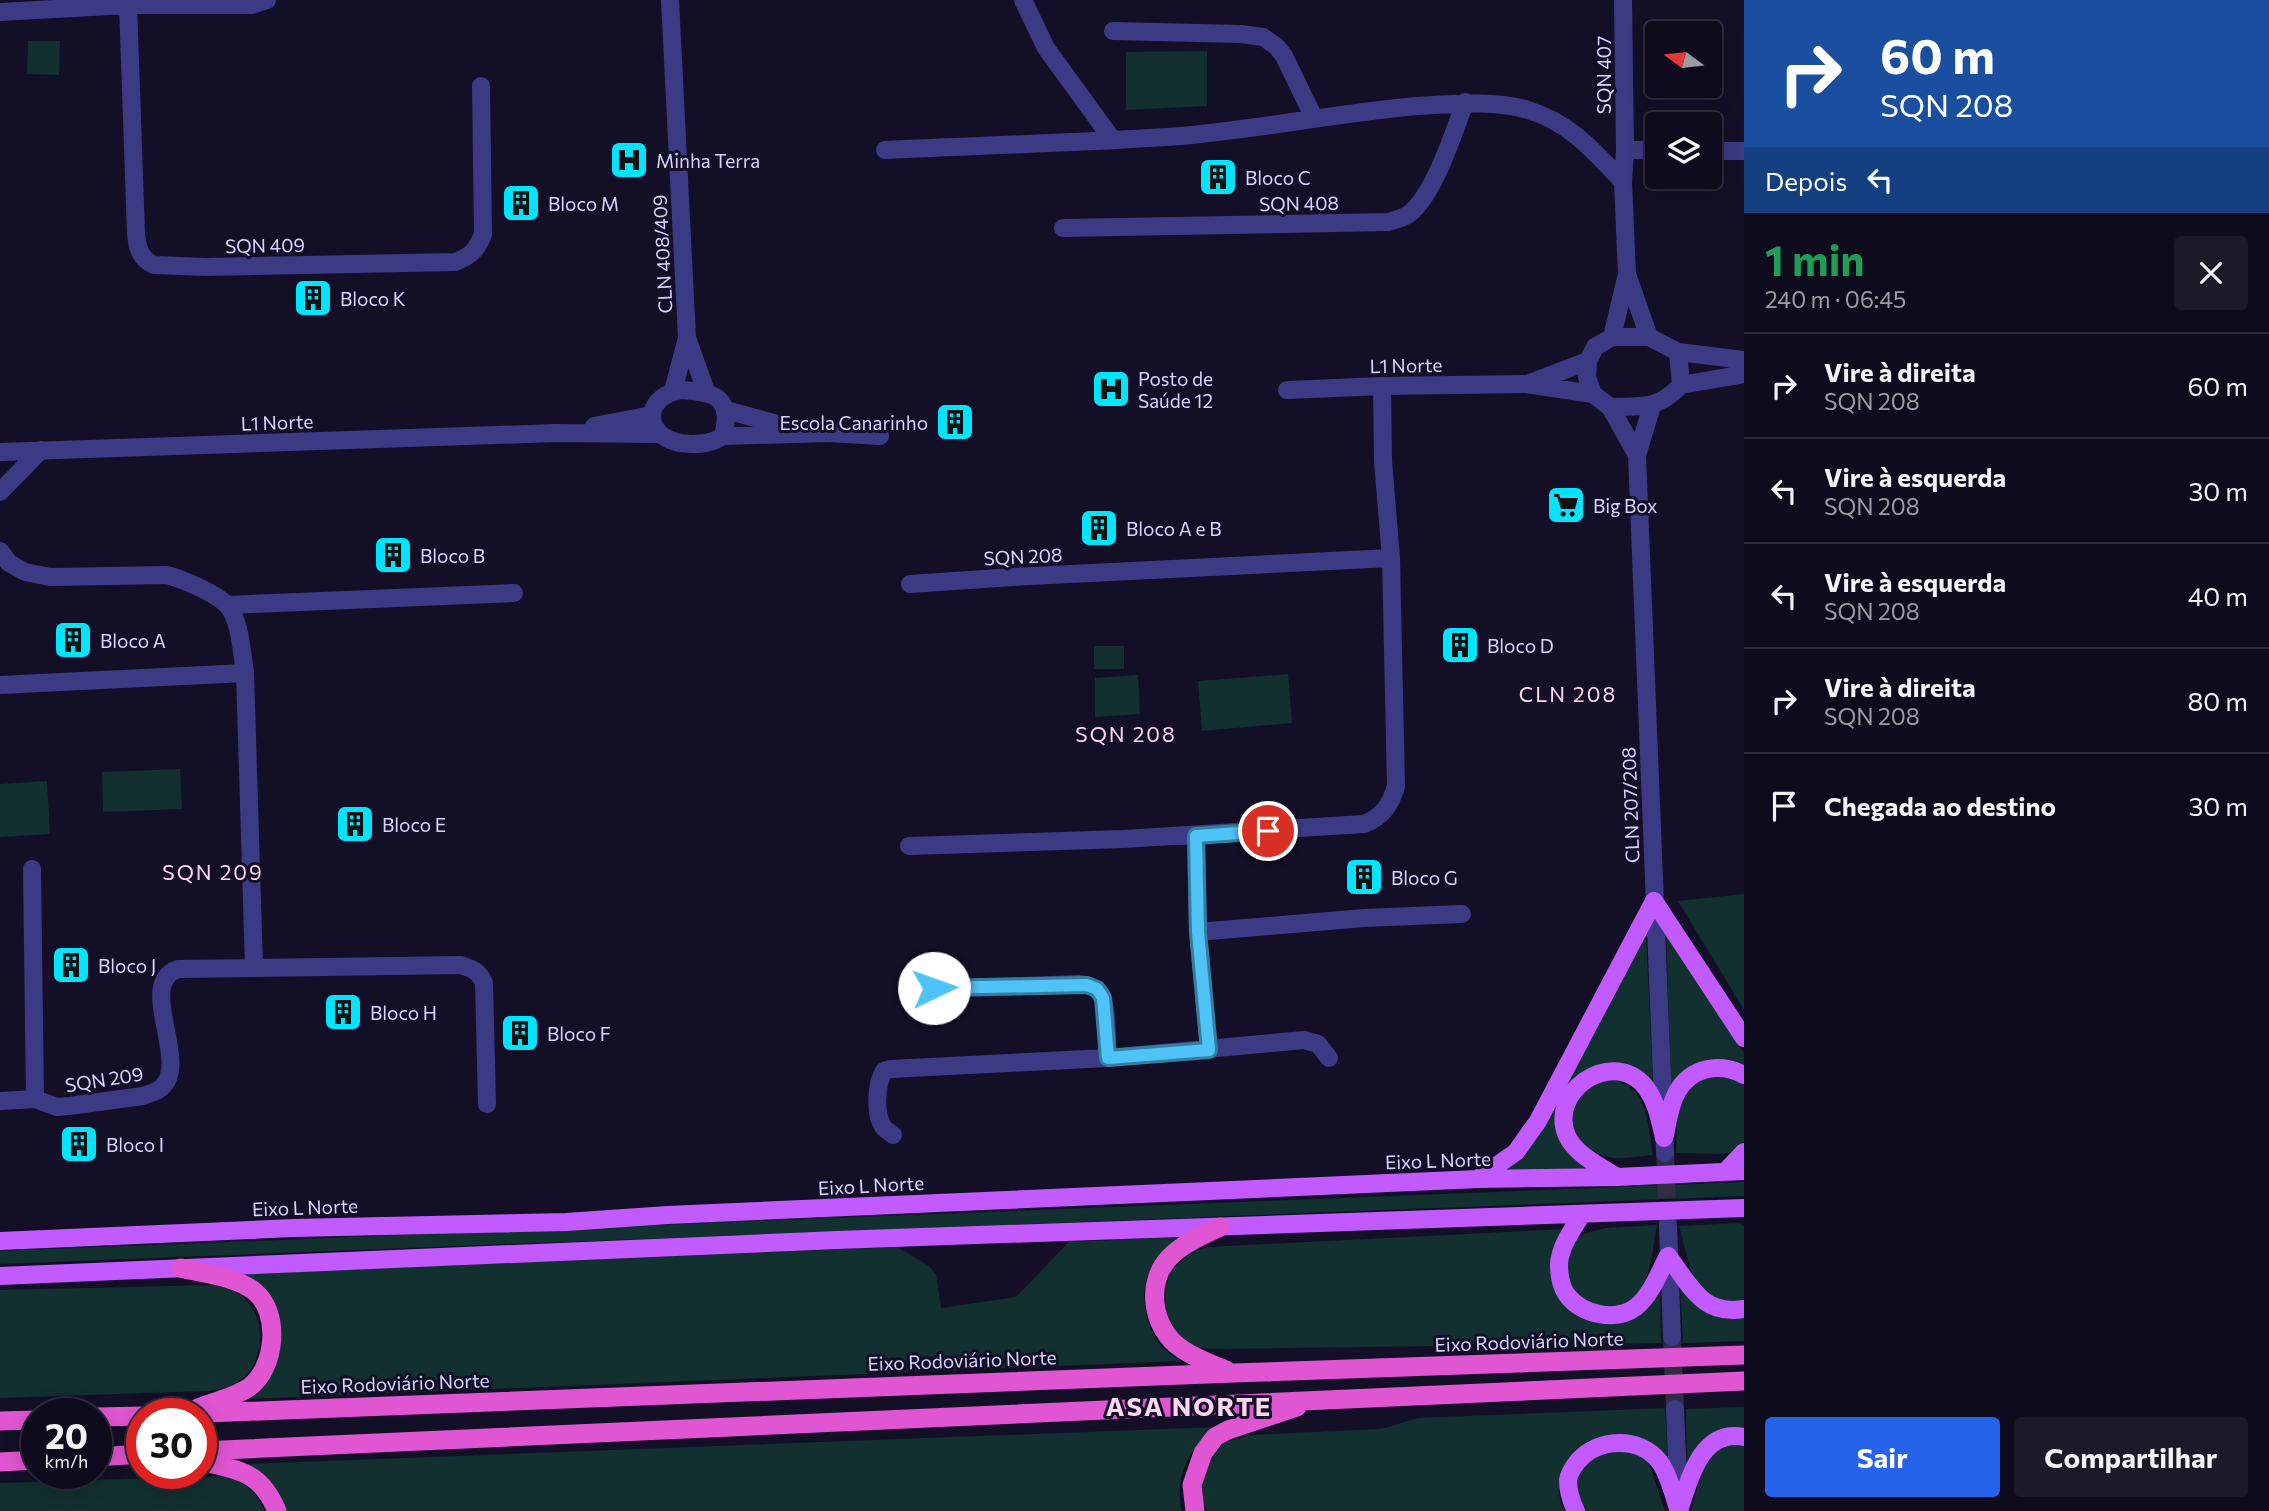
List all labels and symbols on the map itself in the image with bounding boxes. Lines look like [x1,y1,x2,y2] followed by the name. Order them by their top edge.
[1645,21,1722,98] north arrow
[1592,36,1615,114] street label: SQN 407
[608,139,650,181] hospital icon: Minha Terra
[656,149,760,172] place label: Minha Terra
[1197,156,1239,198] building icon: Bloco C
[1245,166,1311,189] place label: Bloco C
[500,182,542,224] building icon: Bloco M
[1259,191,1339,215] street label: SQN 408
[548,192,619,215] place label: Bloco M
[647,194,677,314] street label: CLN 408/409
[225,233,305,257] street label: SQN 409
[292,277,334,319] building icon: Bloco K
[340,287,406,310] place label: Bloco K
[1369,353,1443,377] street label: L1 Norte
[1138,367,1213,412] place label: Posto de Saúde 12
[1090,368,1132,410] hospital icon: Posto de Saúde 12
[934,401,976,443] building icon: Escola Canarinho
[240,409,314,435] street label: L1 Norte
[780,411,928,434] place label: Escola Canarinho
[1545,484,1587,526] supermarket icon: Big Box
[1593,494,1657,517] place label: Big Box
[1078,507,1120,549] building icon: Bloco A e B
[1126,517,1222,540] place label: Bloco A e B
[372,534,414,576] building icon: Bloco B
[983,542,1063,570] street label: SQN 208
[420,544,485,567] place label: Bloco B
[52,619,94,661] building icon: Bloco A
[1439,624,1481,666] building icon: Bloco D
[100,629,166,652] place label: Bloco A
[1487,634,1554,657] place label: Bloco D
[1519,681,1617,706] district label: CLN 208
[1075,721,1177,746] district label: SQN 208
[1616,747,1644,863] street label: CLN 207/208
[1238,801,1298,861] pin
[334,803,376,845] building icon: Bloco E
[382,813,446,836] place label: Bloco E
[1343,856,1385,898] building icon: Bloco G
[162,859,264,884] district label: SQN 209
[1391,866,1458,889] place label: Bloco G
[50,944,92,986] building icon: Bloco J
[897,951,971,1025] position arrow
[98,954,156,977] place label: Bloco J
[322,991,364,1033] building icon: Bloco H
[370,1001,437,1024] place label: Bloco H
[499,1012,541,1054] building icon: Bloco F
[547,1022,611,1045] place label: Bloco F
[63,1061,145,1097] street label: SQN 209
[58,1123,100,1165] building icon: Bloco I
[106,1133,164,1156] place label: Bloco I
[1384,1147,1492,1173] street label: Eixo L Norte
[817,1171,925,1199] street label: Eixo L Norte
[251,1194,359,1220] street label: Eixo L Norte
[1434,1326,1624,1356] street label: Eixo Rodoviário Norte
[867,1345,1057,1375] street label: Eixo Rodoviário Norte
[300,1368,490,1398] street label: Eixo Rodoviário Norte
[1106,1390,1272,1421] district label: ASA NORTE
[126,1398,217,1489] speed limit sign: 30

